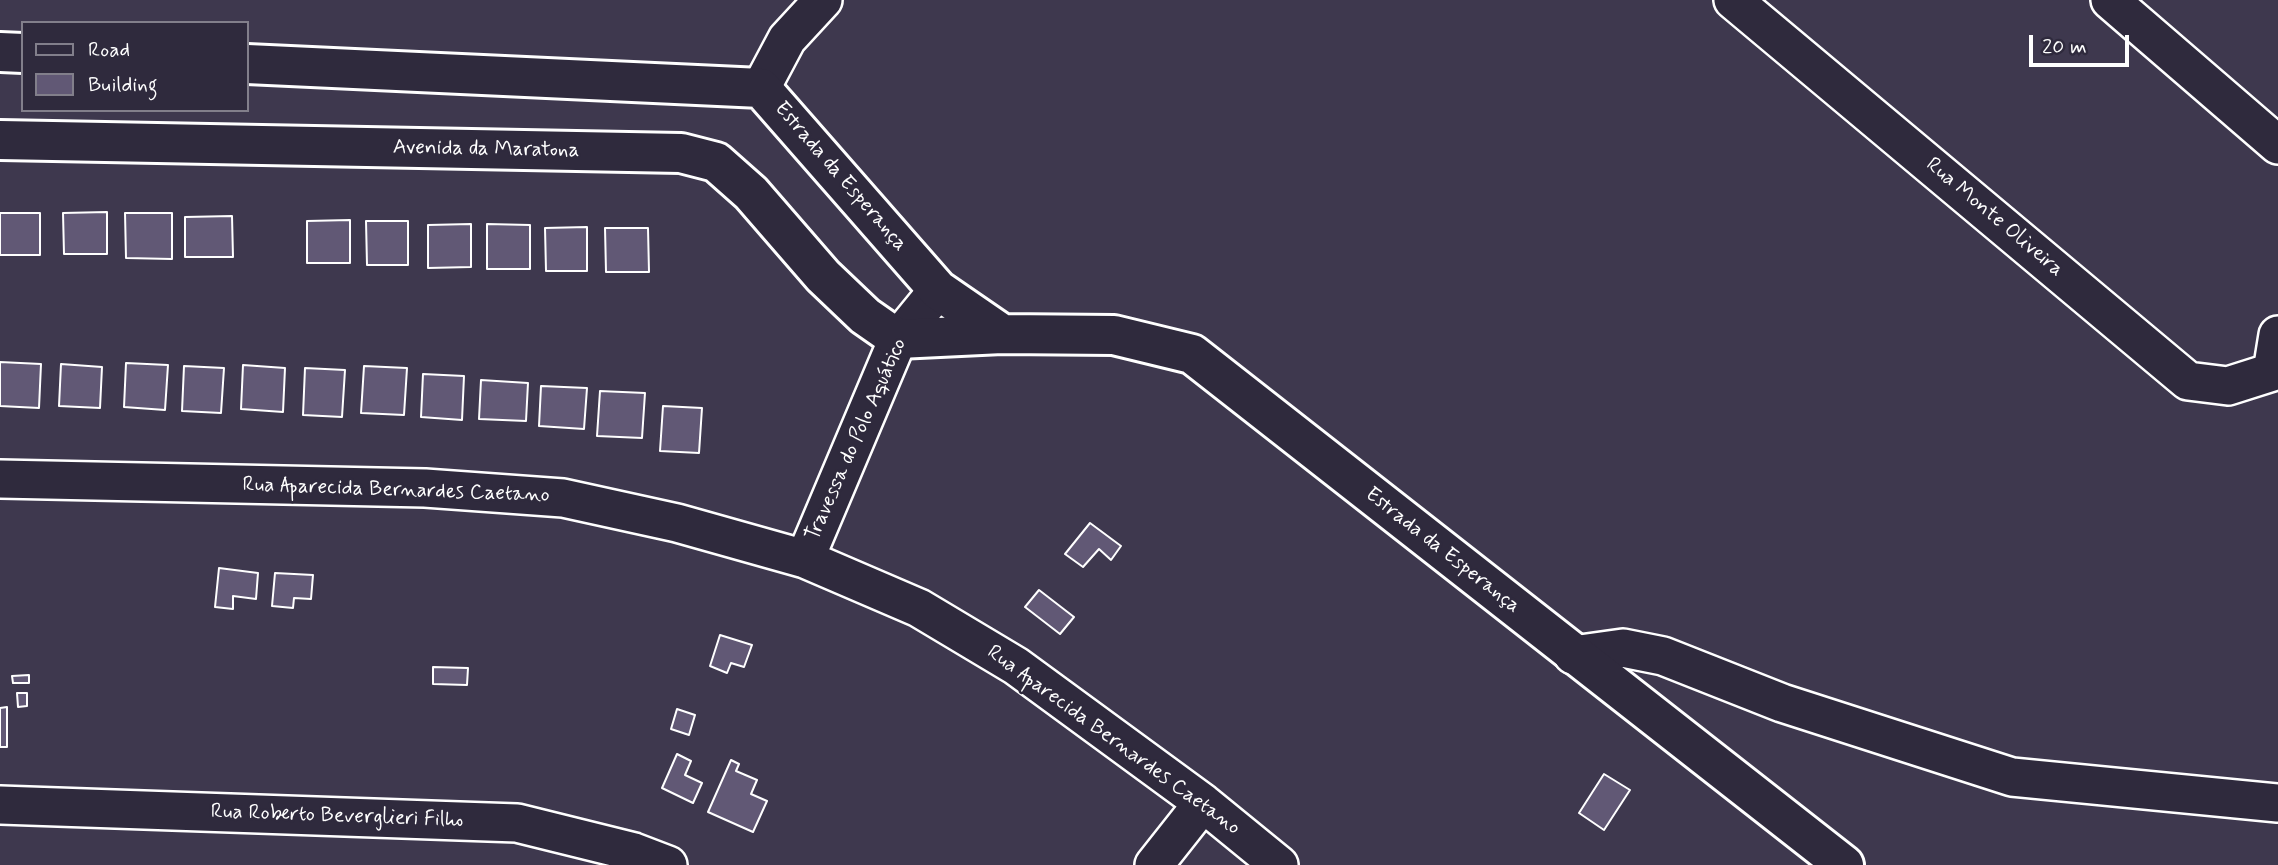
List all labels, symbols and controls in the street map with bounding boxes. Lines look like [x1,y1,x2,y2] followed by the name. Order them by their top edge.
[21,21,248,112] legend
[2033,21,2133,65] scale bar
[2042,33,2087,61] text: 20 m
[88,36,130,64] text: Road
[88,71,158,99] text: Building
[768,97,912,257] street label: Estrada da Esperança
[393,136,579,164] street label: Avenida da Maratona
[1920,153,2068,283] street label: Rua Monte Oliveira
[801,335,913,545] street label: Travessa do Polo Aquático
[242,473,550,509] street label: Rua Aparecida Bernardes Caetano
[1359,483,1525,619] street label: Estrada da Esperança
[981,641,1245,841] street label: Rua Aparecida Bernardes Caetano
[210,800,464,834] street label: Rua Roberto Beverglieri Filho

